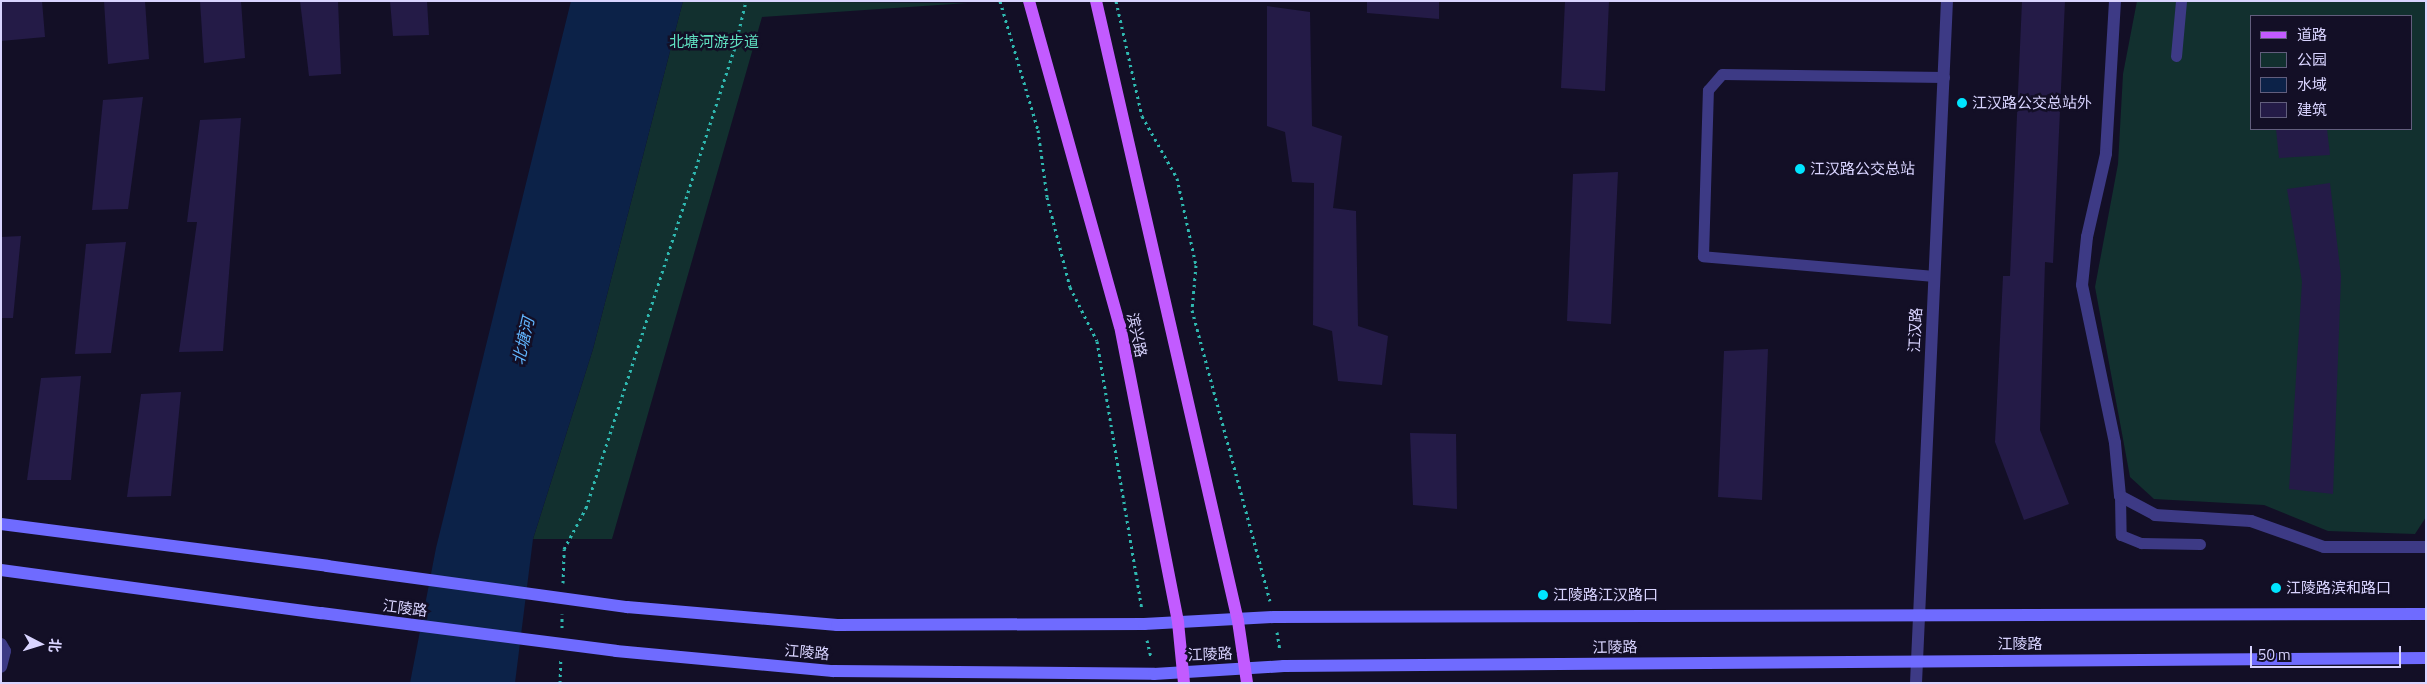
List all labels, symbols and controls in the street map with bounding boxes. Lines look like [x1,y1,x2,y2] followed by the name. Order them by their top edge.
[2250,15,2412,130] legend
[2297,23,2327,46] text: 道路
[669,33,759,51] park label: 北塘河游步道
[2297,48,2327,71] text: 公园
[2297,73,2327,96] text: 水域
[1972,94,2092,112] place label: 江汉路公交总站外
[1956,97,1968,109] marker: 江汉路公交总站外
[2297,98,2327,121] text: 建筑
[1810,160,1915,178] place label: 江汉路公交总站
[1794,163,1806,175] marker: 江汉路公交总站
[1905,307,1925,353] street label: 江汉路
[1124,311,1150,359] street label: 滨兴路
[508,315,538,367] water label: 北塘河
[2286,579,2391,597] place label: 江陵路滨和路口
[2270,582,2282,594] marker: 江陵路滨和路口
[1553,586,1658,604] place label: 江陵路江汉路口
[1537,589,1549,601] marker: 江陵路江汉路口
[382,596,428,620] street label: 江陵路
[15,619,65,669] north arrow
[1998,635,2042,653] street label: 江陵路
[2252,636,2403,668] scale bar
[44,637,67,653] text: 北
[1592,638,1638,656] street label: 江陵路
[784,641,830,663] street label: 江陵路
[2258,643,2291,666] text: 50 m
[1187,644,1233,664] street label: 江陵路

